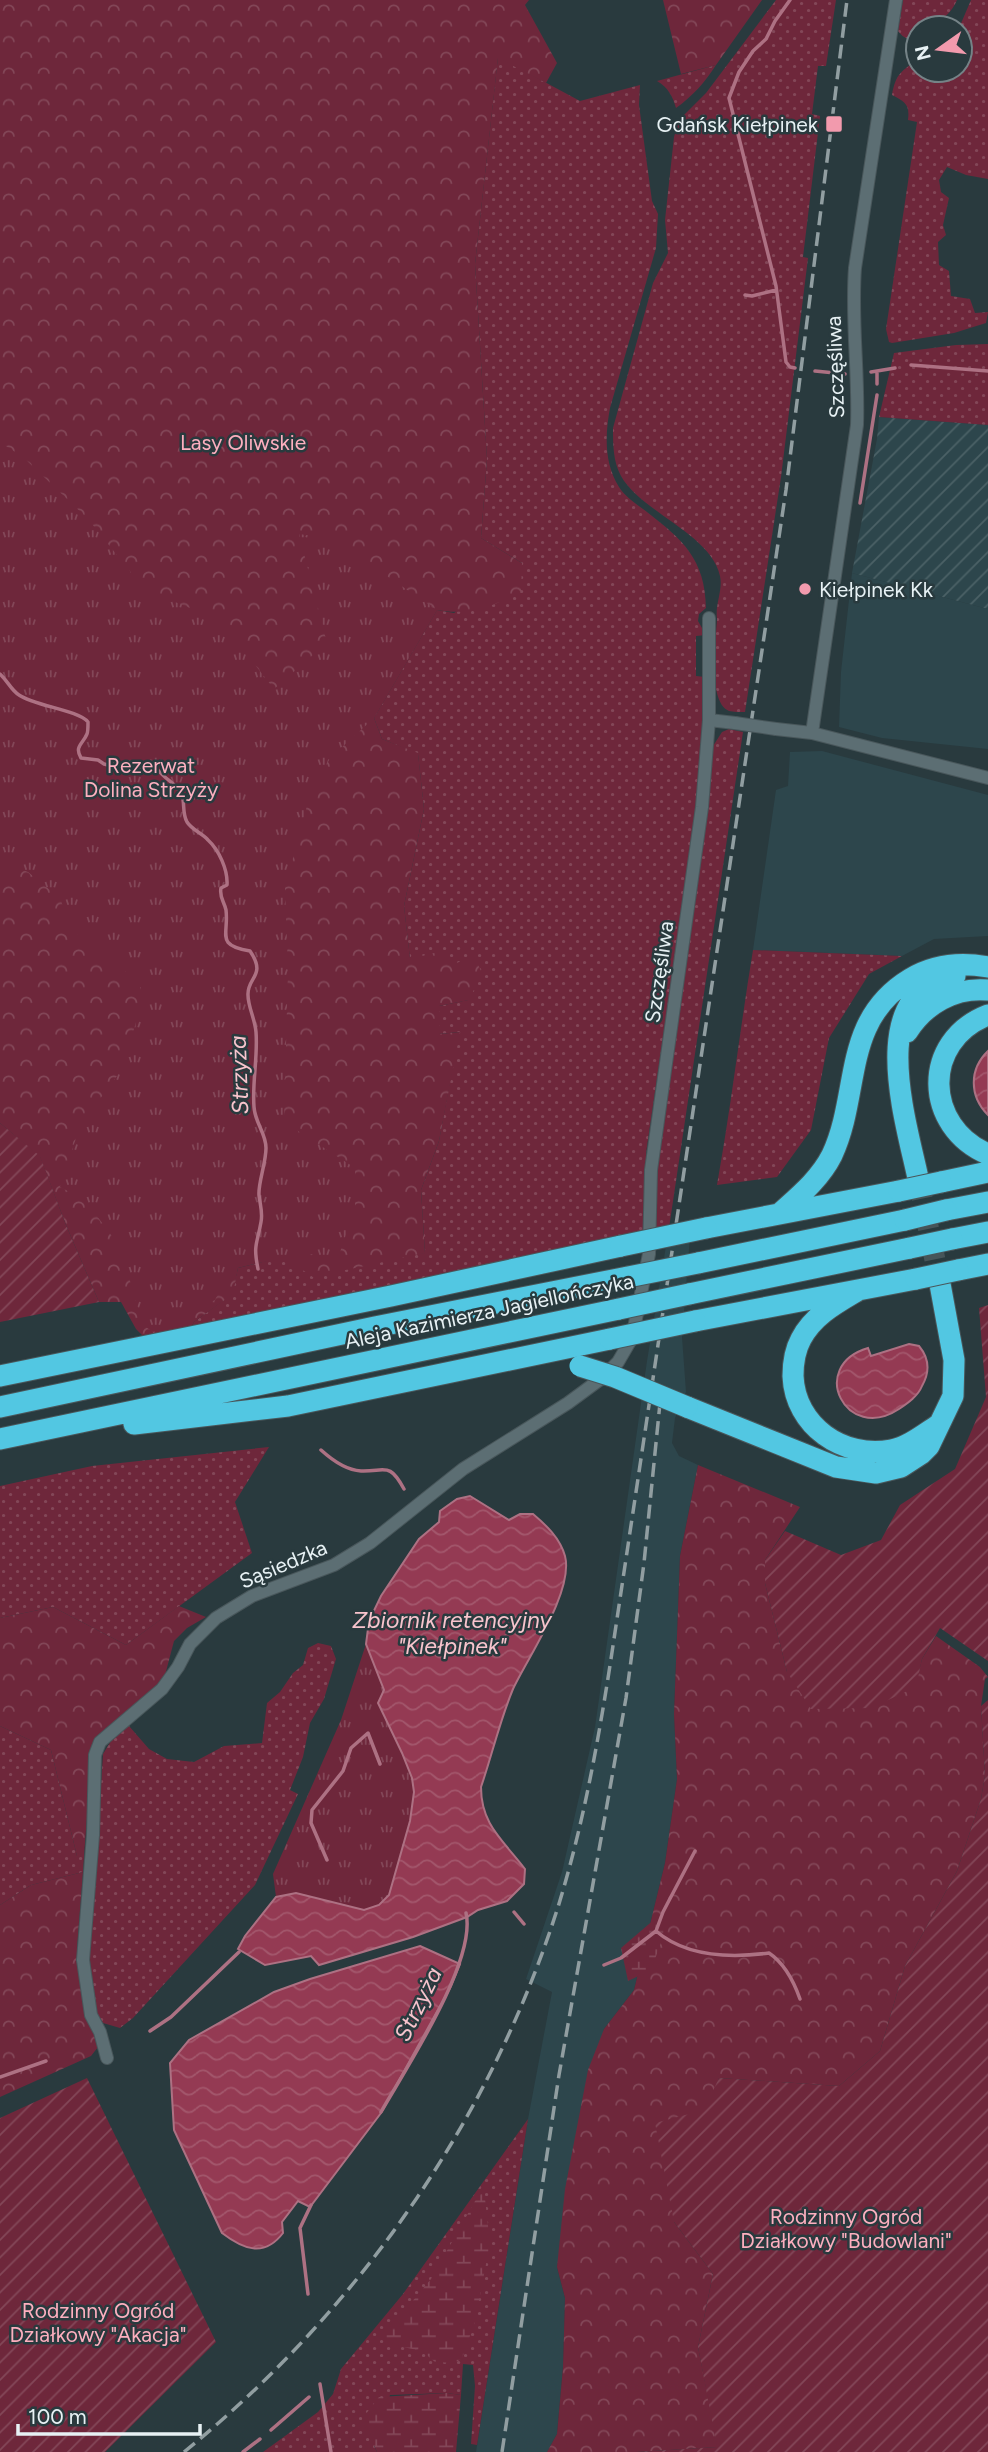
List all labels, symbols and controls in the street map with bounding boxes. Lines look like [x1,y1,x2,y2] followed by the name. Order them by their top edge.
[904,14,974,84] north arrow
[910,43,936,63] text: N
[656,112,819,137] place label: Gdańsk Kiełpinek
[824,114,844,134] marker: Gdańsk Kiełpinek
[821,315,849,419] street label: Szczęśliwa
[180,430,306,455] park label: Lasy Oliwskie
[819,577,934,602] place label: Kiełpinek Kk
[797,581,813,597] marker: Kiełpinek Kk
[84,753,218,802] park label: Rezerwat Dolina Strzyży
[639,919,679,1025] street label: Szczęśliwa
[224,1035,254,1115] water label: Strzyża
[342,1268,636,1354] street label: Aleja Kazimierza Jagiellończyka
[235,1534,331,1594] street label: Sąsiedzka
[352,1606,553,1660] water label: Zbiornik retencyjny "Kiełpinek"
[388,1962,448,2046] water label: Strzyża
[740,2204,952,2253] park label: Rodzinny Ogród Działkowy "Budowlani"
[10,2298,186,2347] park label: Rodzinny Ogród Działkowy "Akacja"
[18,2392,200,2436] scale bar
[28,2404,87,2429] text: 100 m

